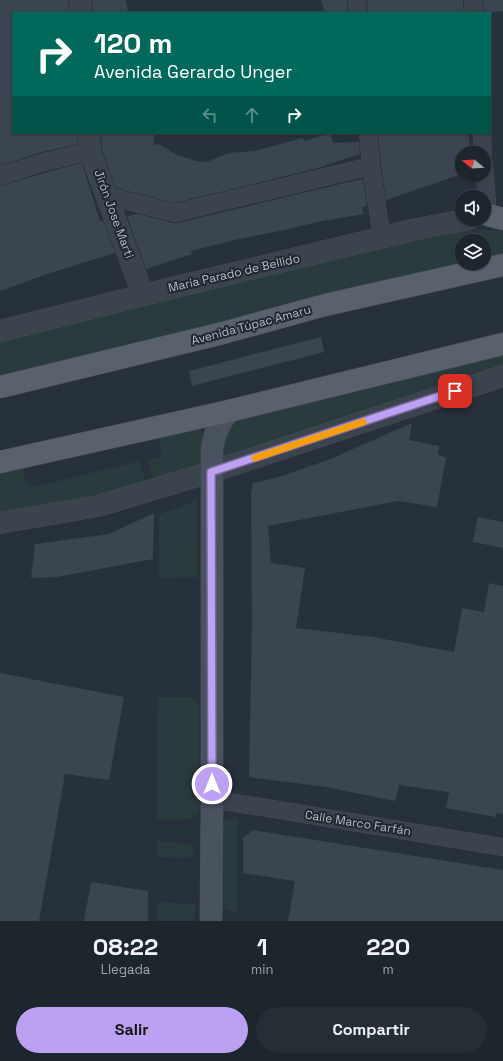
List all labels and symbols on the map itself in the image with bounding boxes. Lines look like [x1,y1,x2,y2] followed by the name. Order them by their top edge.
[455,146,491,182] north arrow
[91,167,137,261] street label: Jirón Jose Marti
[166,250,302,296] street label: María Parado de Bellido
[189,301,313,349] street label: Avenida Túpac Amaru
[438,374,472,408] pin
[191,763,233,805] position arrow
[304,807,412,839] street label: Calle Marco Farfán

